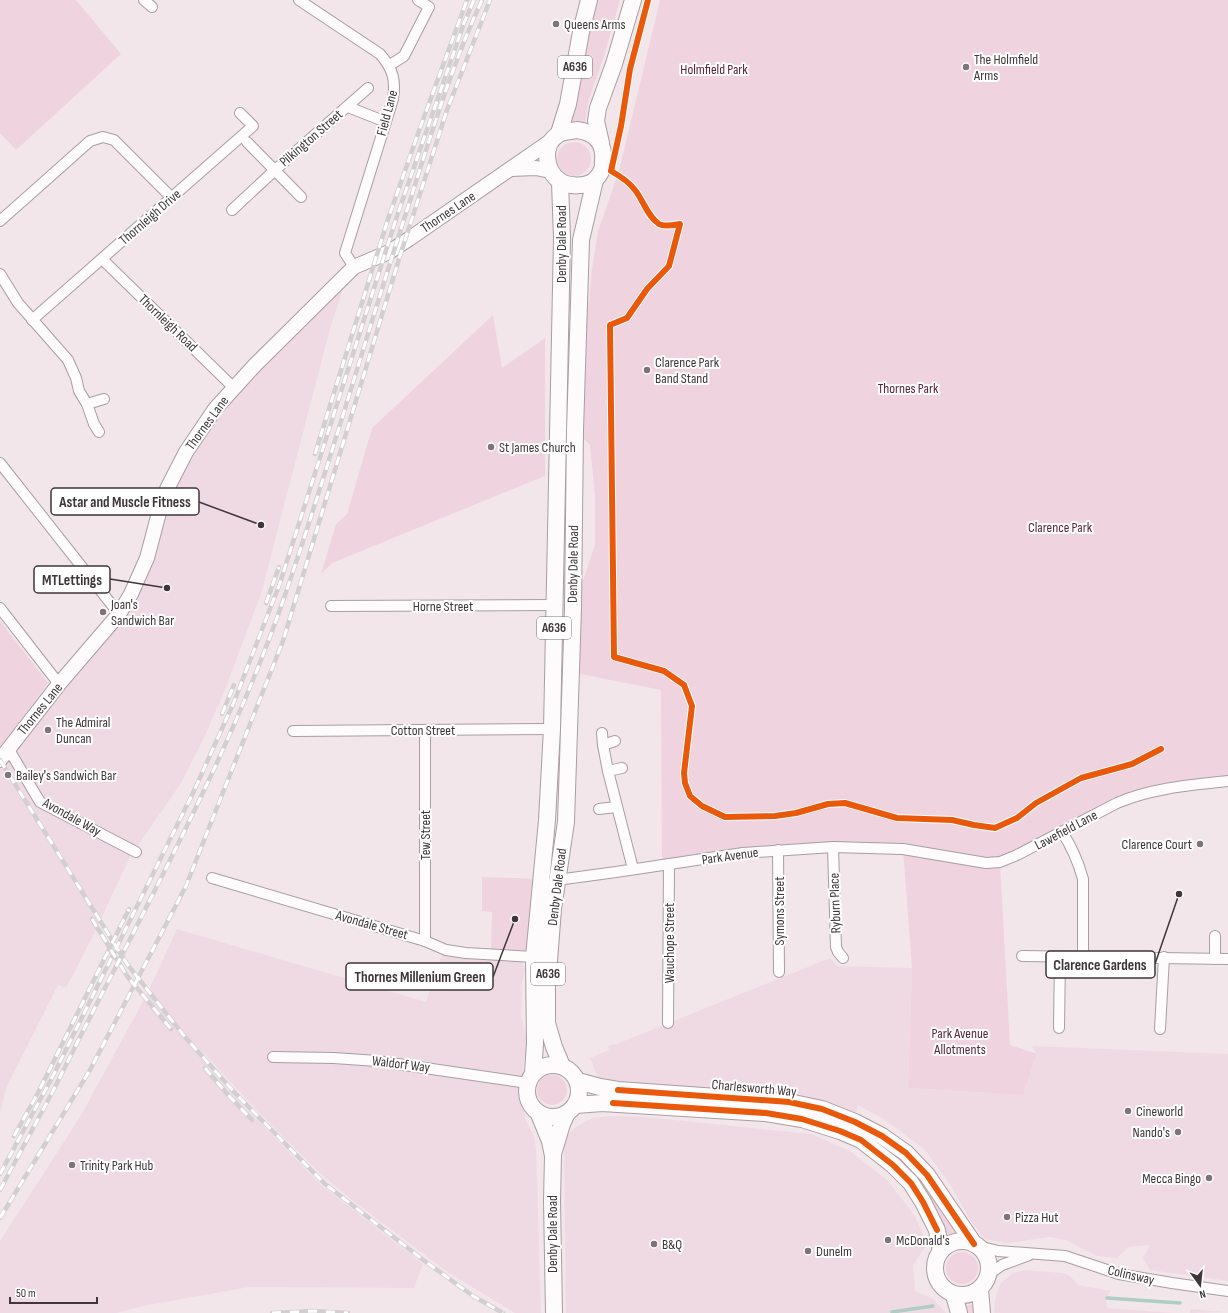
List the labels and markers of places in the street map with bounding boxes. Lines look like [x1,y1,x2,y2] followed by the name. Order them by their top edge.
[564,16,626,33] place label: Queens Arms
[551,19,561,29] marker: Queens Arms
[973,51,1038,84] place label: The Holmfield Arms
[961,62,971,72] marker: The Holmfield Arms
[655,354,720,387] place label: Clarence Park Band Stand
[642,365,652,375] marker: Clarence Park Band Stand
[499,439,576,456] place label: St James Church
[486,442,496,452] marker: St James Church
[51,488,199,515] callout: Astar and Muscle Fitness
[34,566,110,593] callout: MTLettings
[110,596,174,629] place label: Joan's Sandwich Bar
[98,607,108,617] marker: Joan's Sandwich Bar
[56,714,110,747] place label: The Admiral Duncan
[43,725,53,735] marker: The Admiral Duncan
[16,767,116,784] place label: Bailey's Sandwich Bar
[3,770,13,780] marker: Bailey's Sandwich Bar
[1122,836,1192,853] place label: Clarence Court
[1195,839,1205,849] marker: Clarence Court
[1046,951,1155,978] callout: Clarence Gardens
[346,963,493,990] callout: Thornes Millenium Green
[1136,1103,1183,1120] place label: Cineworld
[1123,1106,1133,1116] marker: Cineworld
[1133,1124,1170,1141] place label: Nando's
[1173,1127,1183,1137] marker: Nando's
[80,1157,153,1174] place label: Trinity Park Hub
[67,1160,77,1170] marker: Trinity Park Hub
[1142,1170,1201,1187] place label: Mecca Bingo
[1204,1173,1214,1183] marker: Mecca Bingo
[1015,1209,1058,1226] place label: Pizza Hut
[1002,1212,1012,1222] marker: Pizza Hut
[896,1232,950,1249] place label: McDonald's
[883,1235,893,1245] marker: McDonald's
[662,1236,682,1253] place label: B&Q
[649,1239,659,1249] marker: B&Q
[816,1243,852,1260] place label: Dunelm
[803,1246,813,1256] marker: Dunelm

